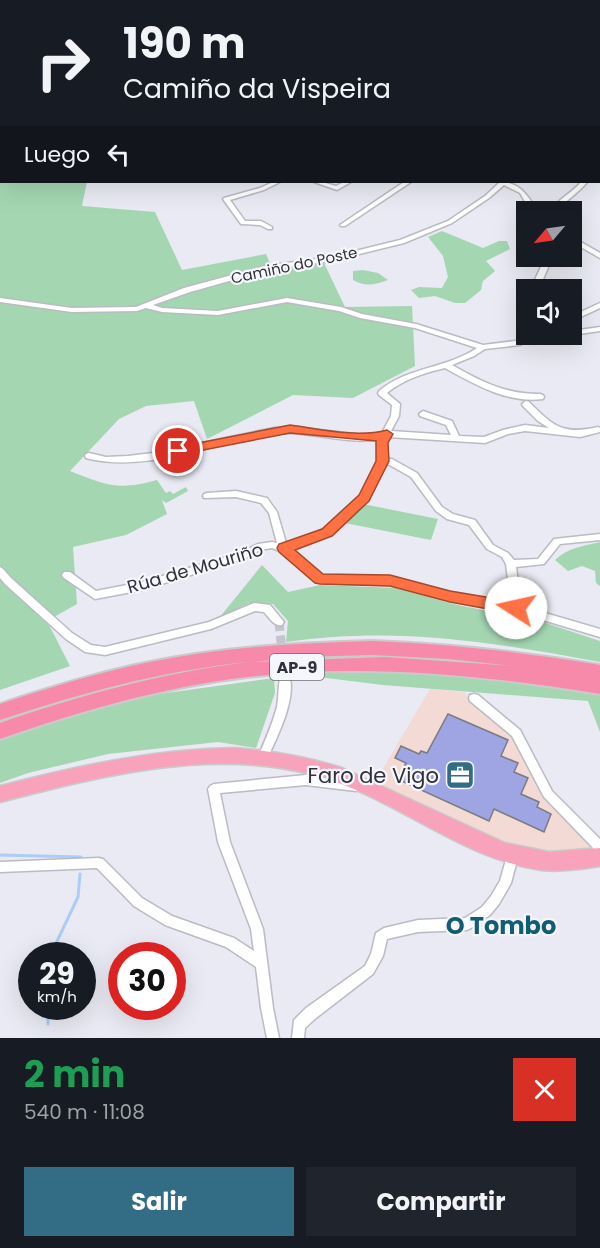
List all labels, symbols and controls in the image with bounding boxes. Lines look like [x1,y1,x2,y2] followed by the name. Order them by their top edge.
[123,14,245,73] text: 190 m
[24,24,102,102] icon: right
[123,70,391,107] text: Camiño da Vispeira
[102,138,135,171] icon: left
[24,139,90,170] text: Luego
[516,201,582,267] north arrow
[516,201,582,345] map controls
[229,241,359,289] street label: Camiño do Poste
[516,279,582,345] button: sound
[152,425,203,476] pin
[161,434,194,467] icon: arrive
[124,537,266,599] street label: Rúa de Mouriño
[484,576,548,640] position arrow
[270,654,324,680] road number: AP-9
[444,759,476,791] office icon: Faro de Vigo
[308,761,439,790] place label: Faro de Vigo
[446,909,556,942] district label: O Tombo
[108,942,186,1020] speed limit sign: 30
[39,952,75,995] text: 29
[37,986,77,1007] text: km/h
[24,1049,125,1100] text: 2 min
[513,1058,576,1121] button: close
[24,1098,145,1126] text: 540 m · 11:08
[24,1167,294,1236] button: Salir
[306,1167,576,1236] button: Compartir

